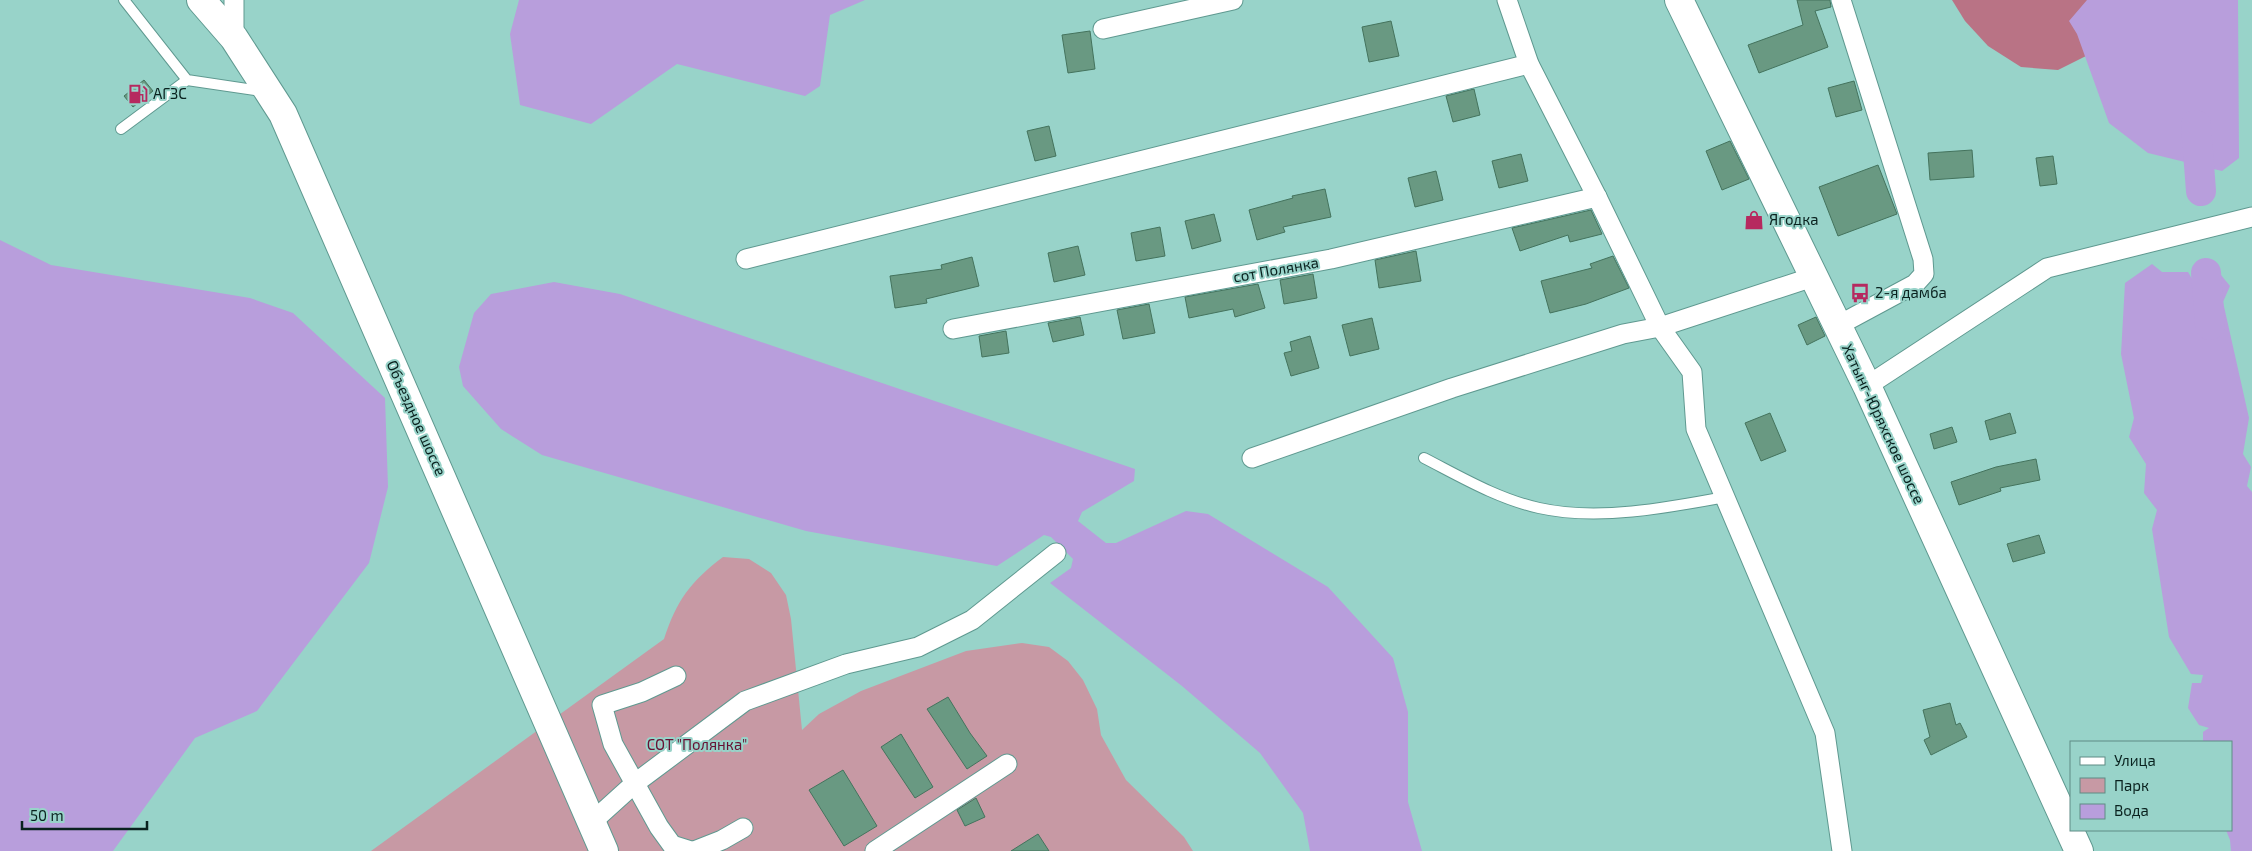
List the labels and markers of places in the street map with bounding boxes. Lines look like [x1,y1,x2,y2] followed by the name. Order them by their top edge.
[127,83,149,105] fuel station icon: АГЗС
[153,84,187,102] place label: АГЗС
[1743,209,1765,231] shop icon: Ягодка
[1769,210,1819,228] place label: Ягодка
[1849,282,1871,304] bus stop icon: 2-я дамба
[1875,283,1947,301] place label: 2-я дамба

